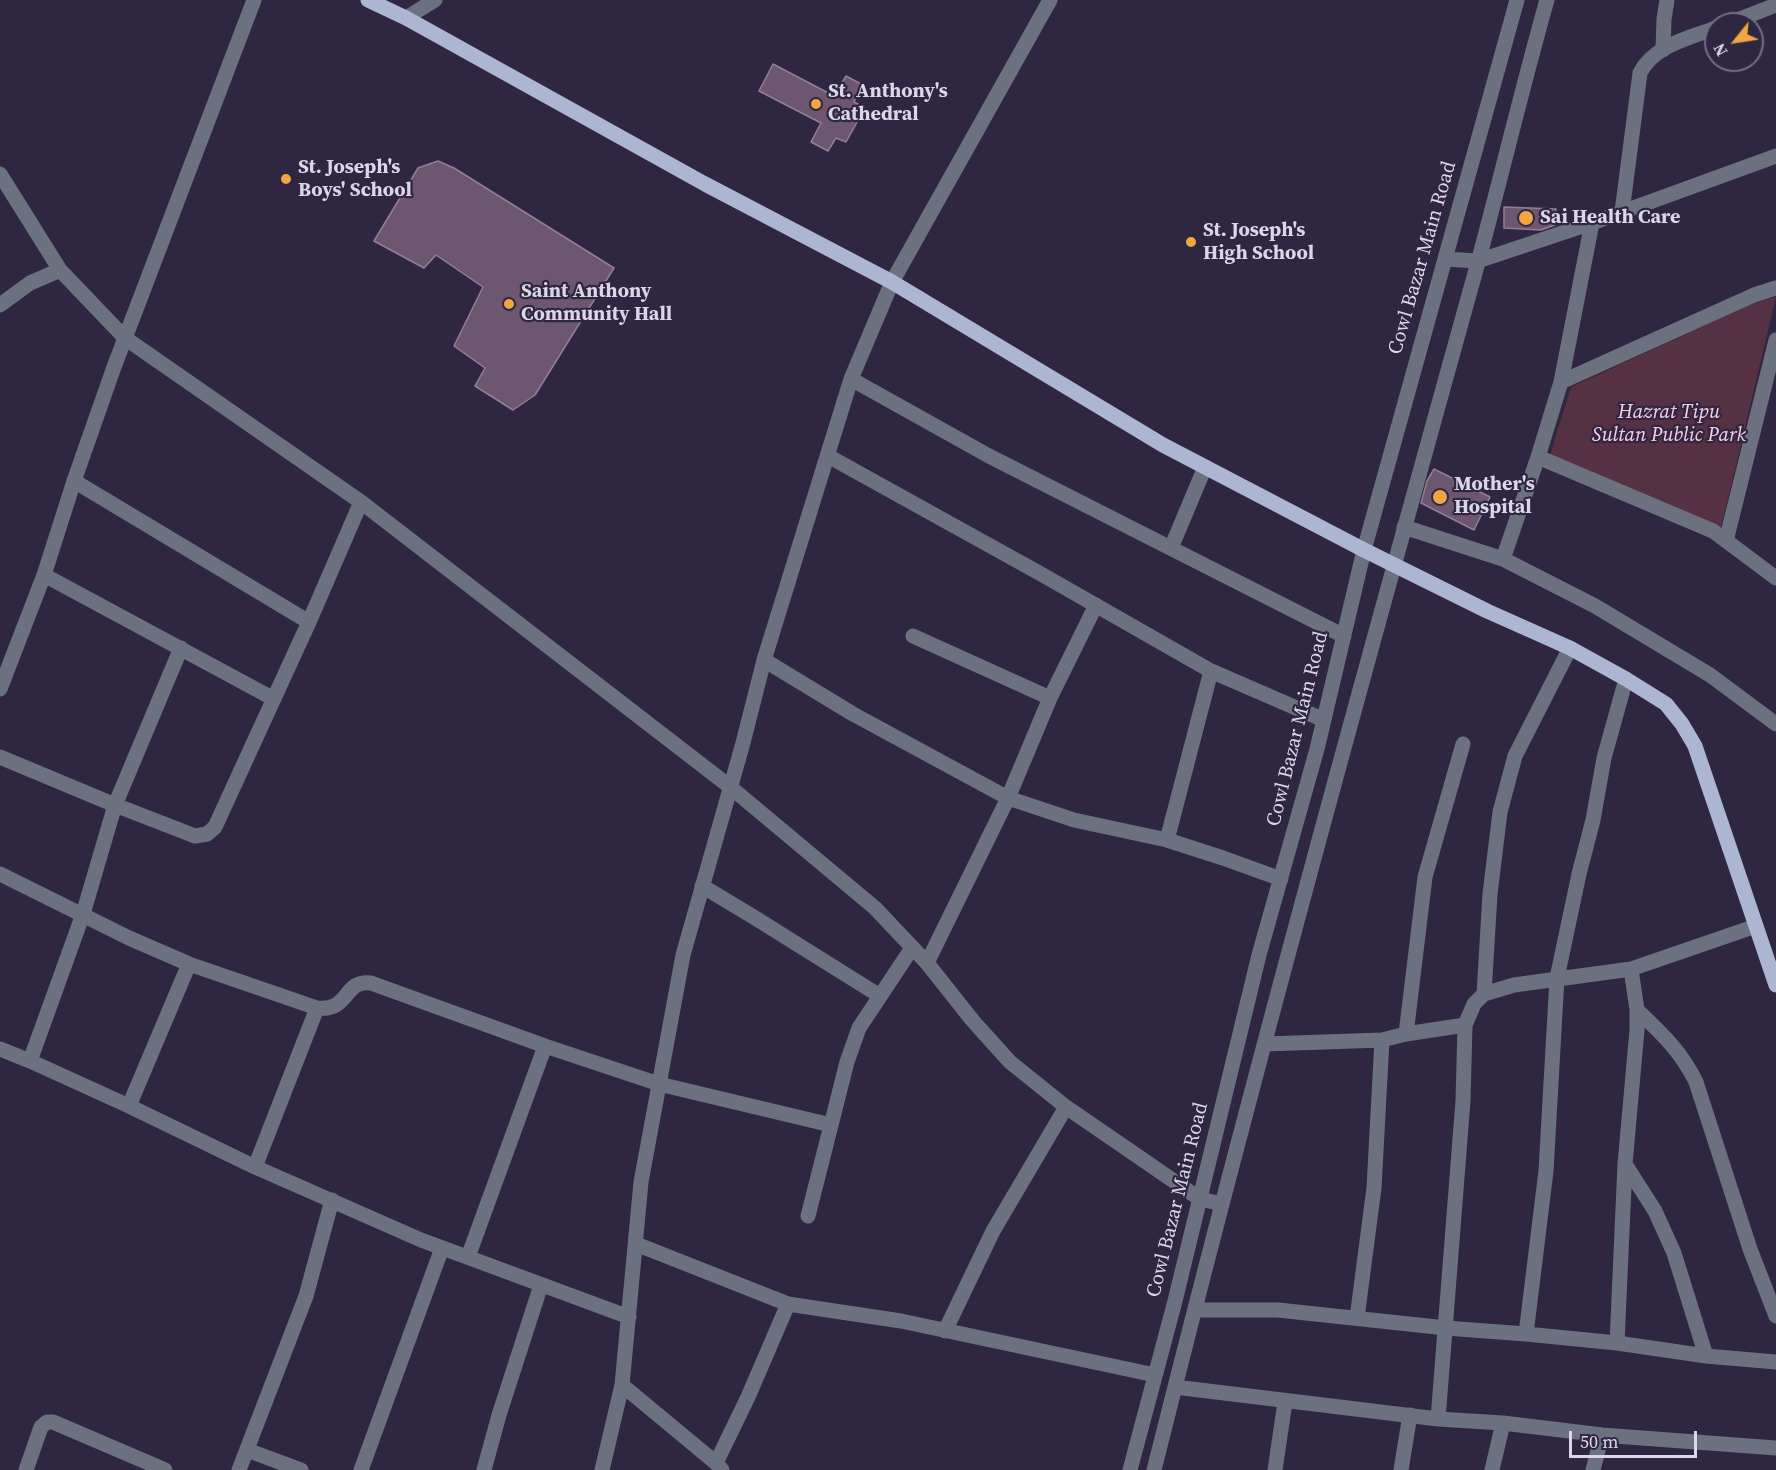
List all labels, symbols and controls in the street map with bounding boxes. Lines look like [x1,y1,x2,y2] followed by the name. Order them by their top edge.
[1704,12,1764,72] north arrow
[1708,39,1733,61] text: N
[828,80,948,127] place label: St. Anthony's Cathedral
[809,97,823,111] marker: St. Anthony's Cathedral
[298,156,412,203] place label: St. Joseph's Boys' School
[1384,159,1462,357] street label: Cowl Bazar Main Road
[279,172,293,186] marker: St. Joseph's Boys' School
[1540,206,1680,230] place label: Sai Health Care
[1517,209,1535,227] marker: Sai Health Care
[1203,219,1314,266] place label: St. Joseph's High School
[1184,235,1198,249] marker: St. Joseph's High School
[521,280,672,327] place label: Saint Anthony Community Hall
[502,297,516,311] marker: Saint Anthony Community Hall
[1592,401,1746,448] park label: Hazrat Tipu Sultan Public Park
[1454,473,1535,520] place label: Mother's Hospital
[1431,488,1449,506] marker: Mother's Hospital
[1262,629,1334,829] street label: Cowl Bazar Main Road
[1142,1100,1214,1300] street label: Cowl Bazar Main Road
[1572,1419,1700,1457] scale bar
[1580,1429,1618,1454] text: 50 m

